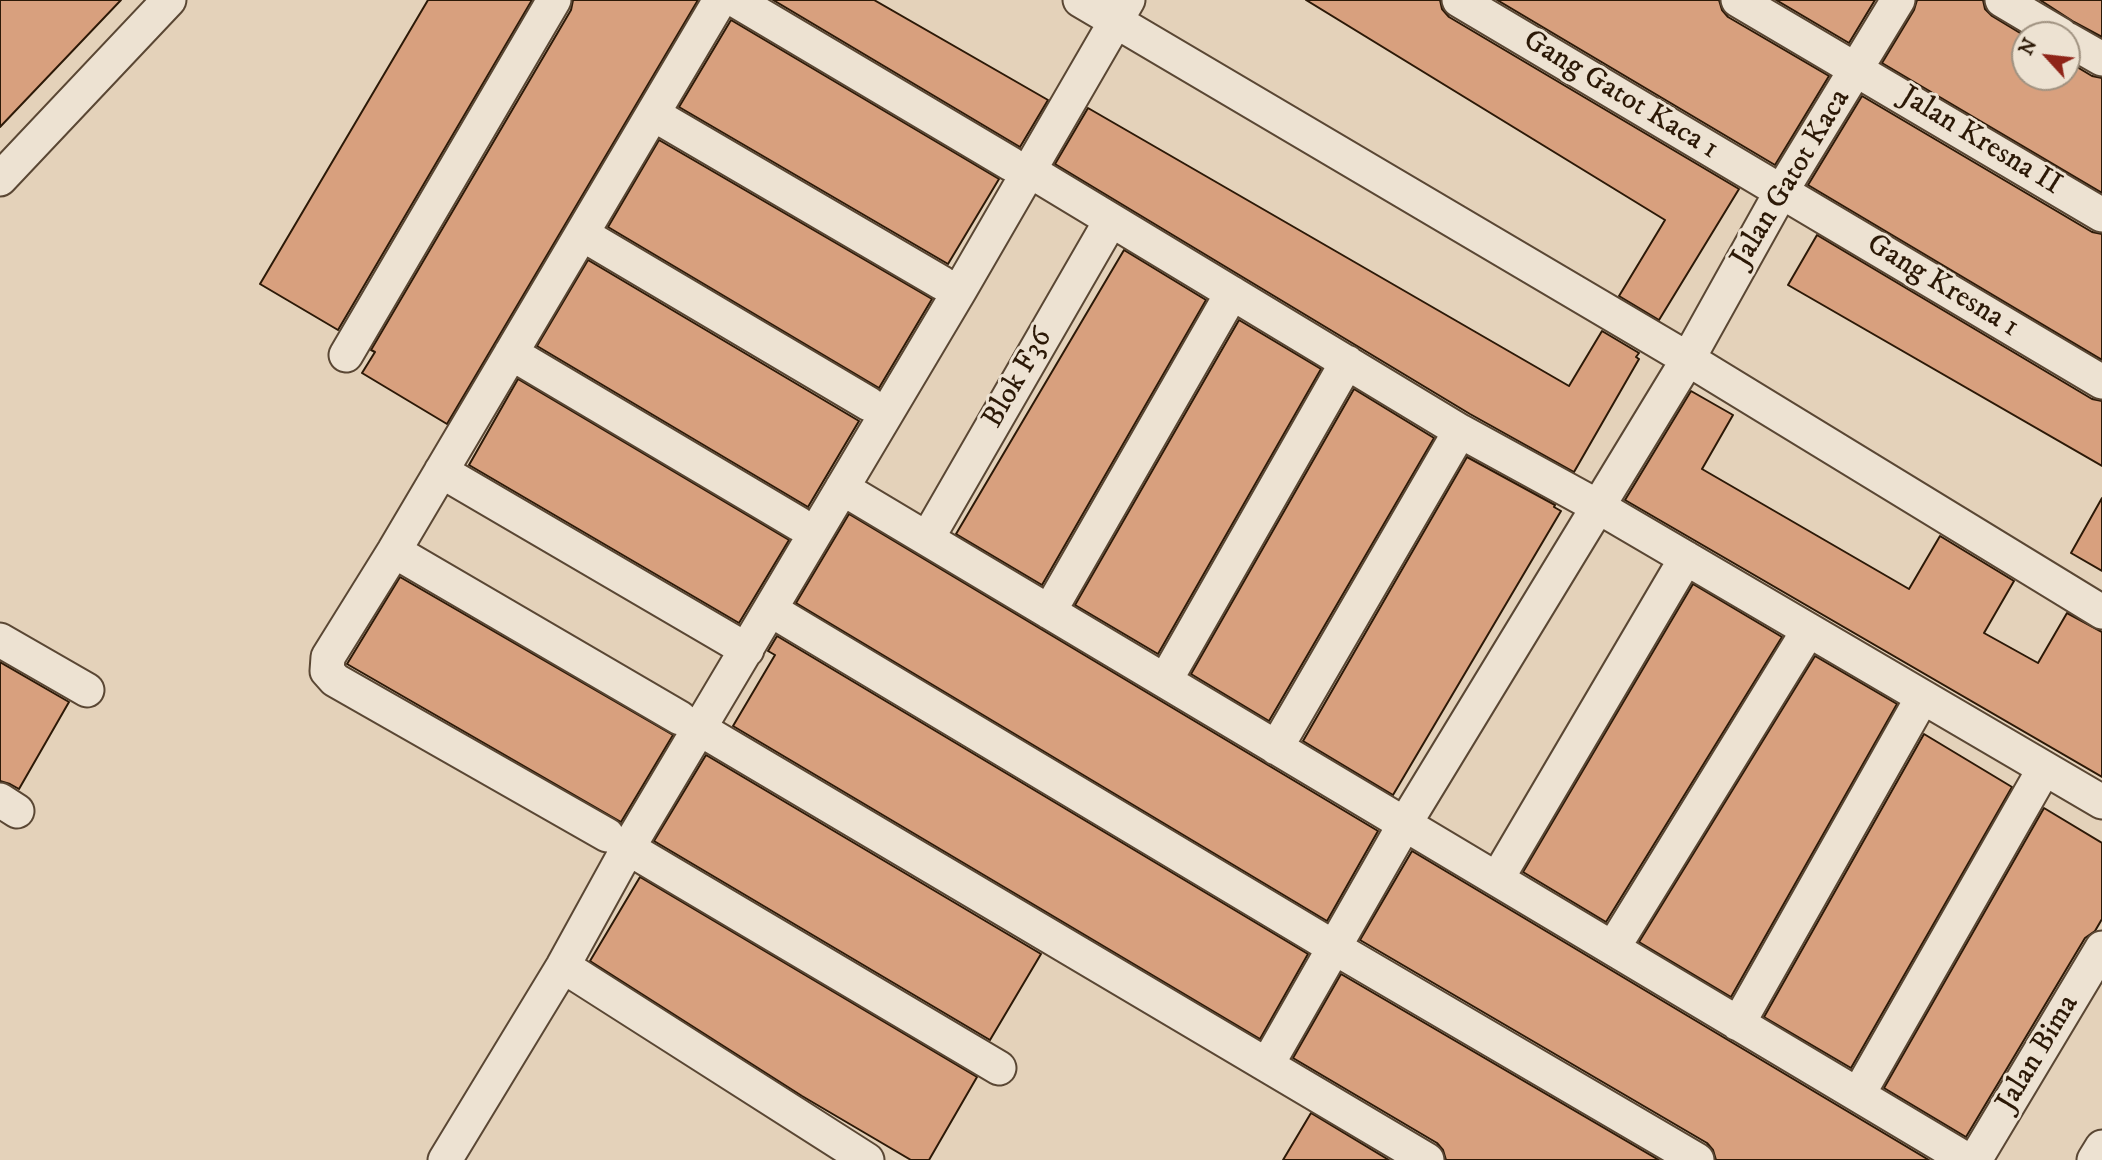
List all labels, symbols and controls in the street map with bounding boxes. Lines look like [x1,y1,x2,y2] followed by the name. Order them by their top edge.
[2011,21,2081,91] north arrow
[1516,24,1724,168] street label: Gang Gatot Kaca 1
[2015,35,2042,59] text: N
[1893,80,2067,204] street label: Jalan Kresna II
[1725,83,1859,275] street label: Jalan Gatot Kaca
[1859,228,2025,346] street label: Gang Kresna 1
[976,323,1062,435] street label: Blok F36
[1990,989,2088,1119] street label: Jalan Bima

